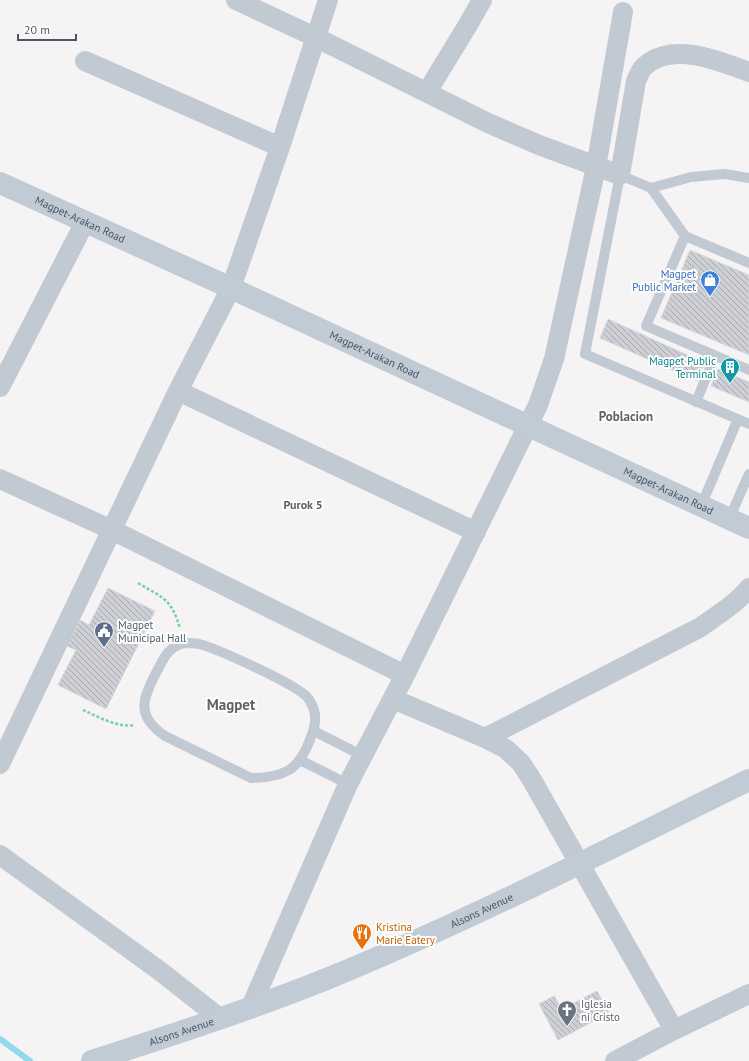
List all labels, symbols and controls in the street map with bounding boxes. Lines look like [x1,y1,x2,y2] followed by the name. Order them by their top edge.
[18,16,76,42] scale bar
[24,22,50,37] text: 20 m
[33,193,128,246] street label: Magpet-Arakan Road
[632,267,696,294] place label: Magpet Public Market
[699,269,721,297] shop icon: Magpet Public Market
[327,328,422,381] street label: Magpet-Arakan Road
[649,354,717,381] place label: Magpet Public Terminal
[719,356,741,384] building icon: Magpet Public Terminal
[599,408,653,425] district label: Poblacion
[621,464,716,518] street label: Magpet-Arakan Road
[283,497,323,512] district label: Purok 5
[118,618,187,645] place label: Magpet Municipal Hall
[93,620,115,648] public building icon: Magpet Municipal Hall
[207,695,256,714] district label: Magpet
[448,890,516,931] street label: Alsons Avenue
[376,920,436,947] place label: Kristina Marie Eatery
[351,922,373,950] restaurant icon: Kristina Marie Eatery
[581,997,620,1024] place label: Iglesia ni Cristo
[556,999,578,1027] church icon: Iglesia ni Cristo
[147,1014,216,1049] street label: Alsons Avenue

